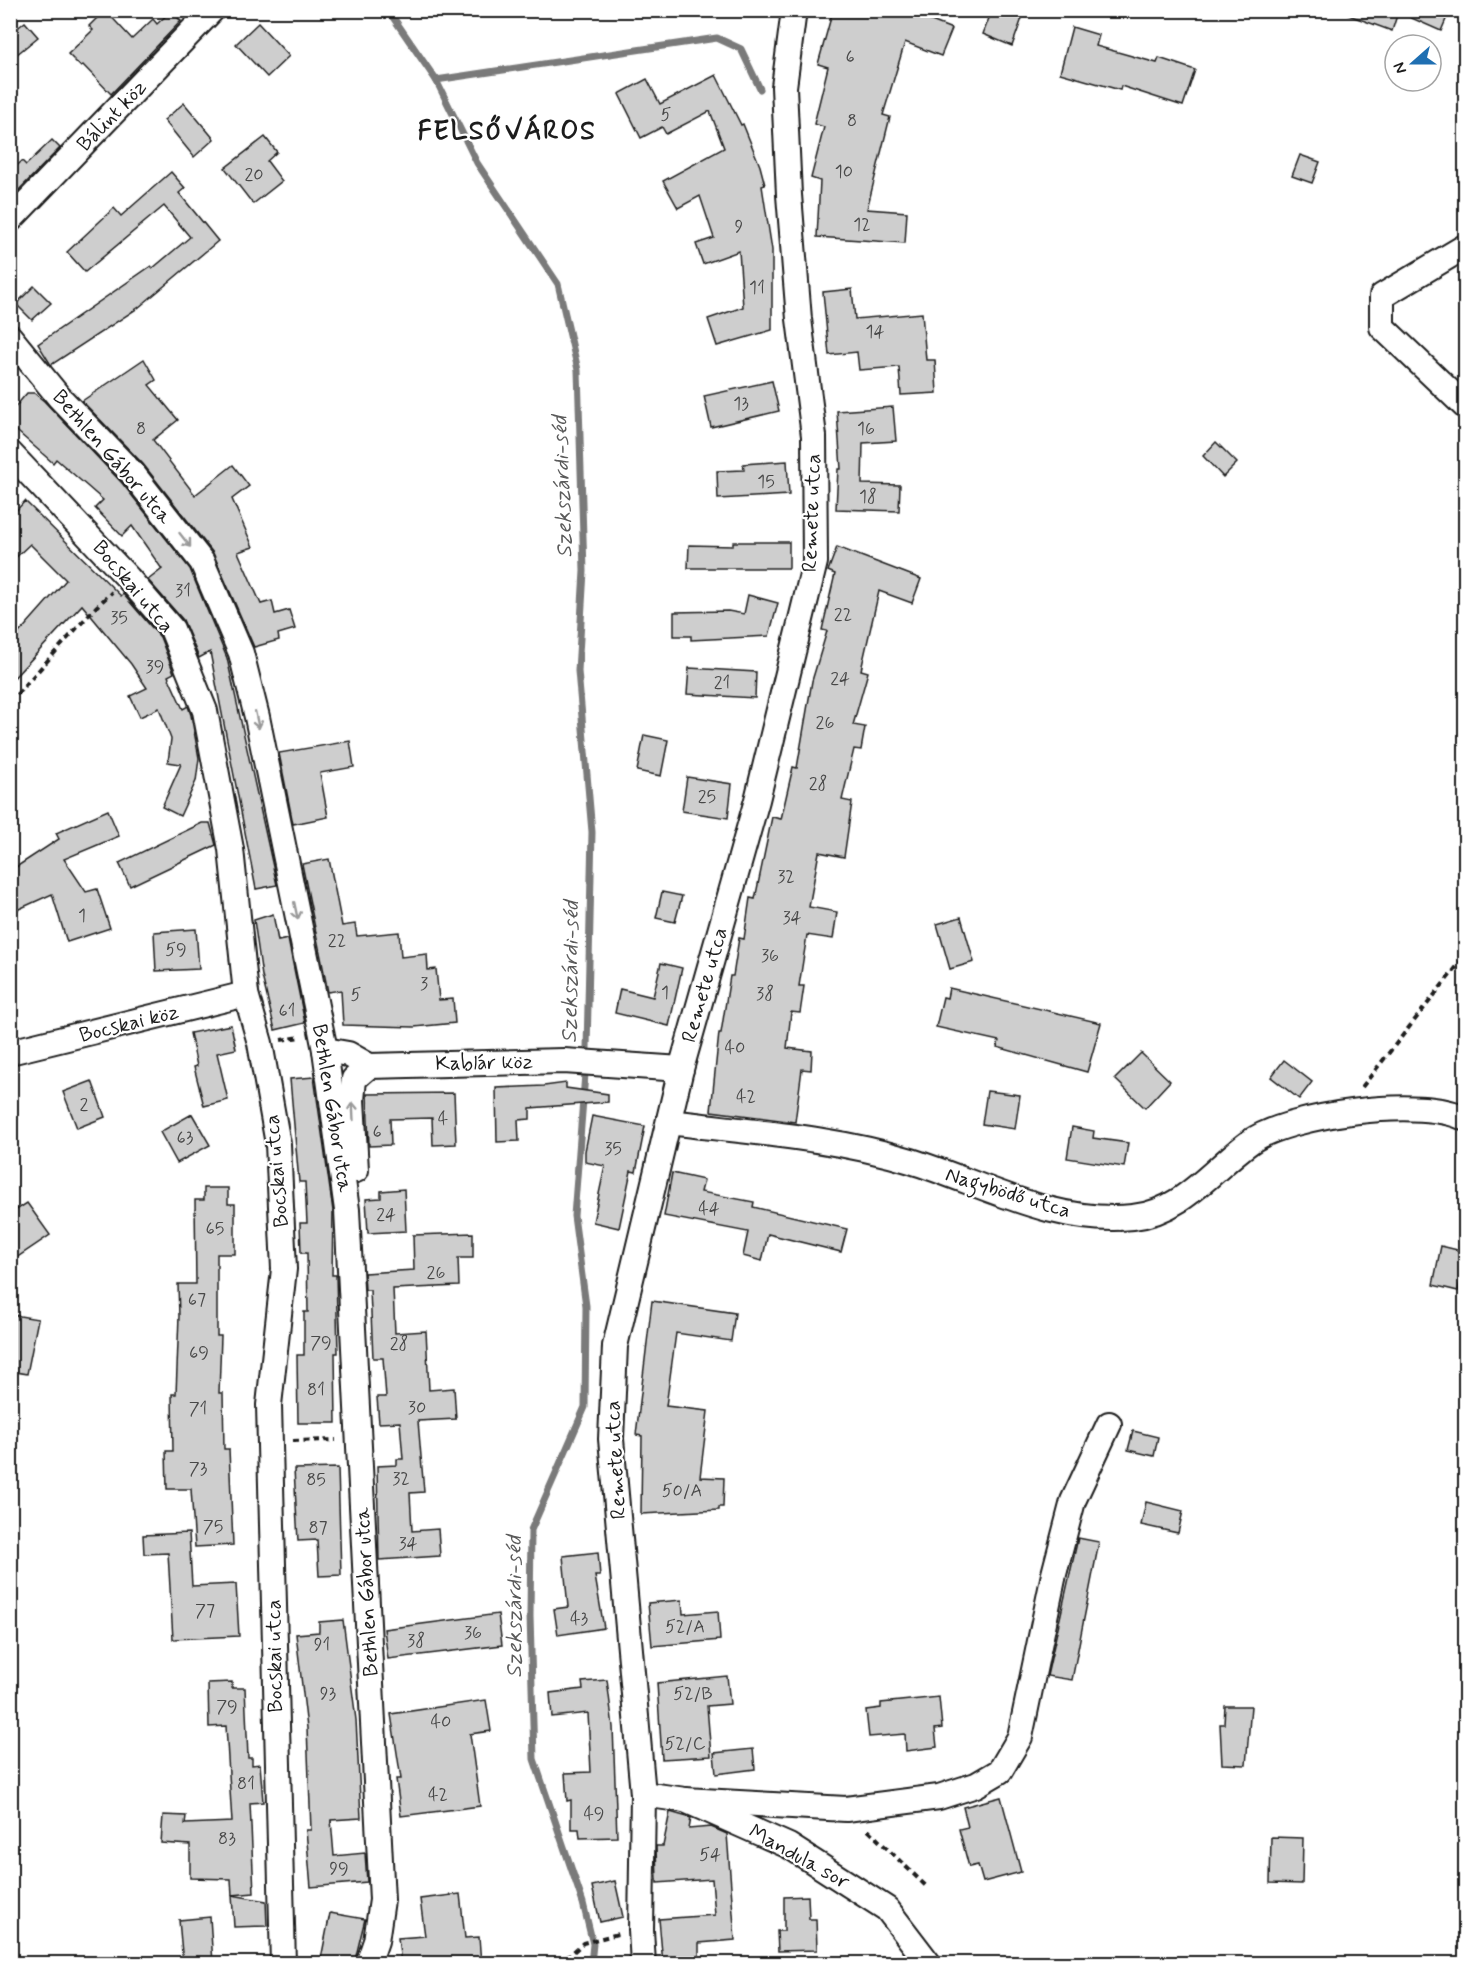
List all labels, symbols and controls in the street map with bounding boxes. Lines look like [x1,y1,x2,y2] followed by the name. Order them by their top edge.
[1383,33,1443,93] north arrow
[845,45,855,69] house number: 6
[1389,59,1412,77] text: N
[71,74,153,158] street label: Bálint köz
[661,103,672,127] house number: 5
[847,109,857,133] house number: 8
[418,113,597,149] district label: FELSŐVÁROS
[835,160,853,184] house number: 10
[244,163,264,187] house number: 20
[853,213,871,237] house number: 12
[735,215,744,239] house number: 9
[749,276,765,300] house number: 11
[866,320,885,344] house number: 14
[46,384,178,530] street label: Bethlen Gábor utca
[733,392,749,416] house number: 13
[546,413,579,558] water label: Szekszárdi-séd
[136,417,146,441] house number: 8
[857,417,875,441] house number: 16
[796,453,828,573] street label: Remete utca
[757,470,775,494] house number: 15
[859,485,877,509] house number: 18
[179,532,192,548] one-way arrow
[86,535,180,639] street label: Bocskai utca
[175,579,191,603] house number: 31
[834,603,852,627] house number: 22
[110,606,128,630] house number: 35
[146,655,164,679] house number: 39
[830,667,850,691] house number: 24
[714,671,730,695] house number: 21
[252,710,264,729] one-way arrow
[816,711,834,735] house number: 26
[809,772,827,796] house number: 28
[698,785,716,809] house number: 25
[777,865,795,889] house number: 32
[556,898,586,1043] water label: Szekszárdi-séd
[291,901,302,920] one-way arrow
[78,904,86,928] house number: 1
[782,906,802,930] house number: 34
[675,924,735,1046] street label: Remete utca
[328,929,346,953] house number: 22
[165,938,187,962] house number: 59
[761,944,779,968] house number: 36
[420,972,428,996] house number: 3
[661,981,669,1005] house number: 1
[756,982,774,1006] house number: 38
[351,983,362,1007] house number: 5
[76,998,182,1050] street label: Bocskai köz
[279,999,295,1023] house number: 61
[305,1022,359,1194] street label: Bethlen Gábor utca
[725,1036,745,1060] house number: 40
[435,1048,533,1078] street label: Kablár köz
[736,1085,756,1109] house number: 42
[80,1093,89,1117] house number: 2
[347,1102,358,1122] one-way arrow
[438,1107,448,1131] house number: 4
[258,1113,296,1229] street label: Bocskai utca
[372,1120,382,1144] house number: 6
[177,1126,194,1150] house number: 63
[604,1137,622,1161] house number: 35
[941,1161,1074,1227] street label: Nagybödő utca
[698,1197,720,1221] house number: 44
[376,1203,396,1227] house number: 24
[206,1217,224,1241] house number: 65
[427,1261,445,1285] house number: 26
[188,1288,206,1312] house number: 67
[310,1331,332,1355] house number: 79
[390,1332,408,1356] house number: 28
[189,1341,209,1365] house number: 69
[307,1378,325,1402] house number: 81
[408,1396,426,1420] house number: 30
[189,1397,207,1421] house number: 71
[599,1400,633,1520] street label: Remete utca
[189,1457,208,1481] house number: 73
[392,1467,410,1491] house number: 32
[306,1468,326,1492] house number: 85
[662,1479,702,1503] house number: 50/A
[349,1506,385,1677] street label: Bethlen Gábor utca
[203,1515,223,1539] house number: 75
[308,1516,328,1540] house number: 87
[398,1532,418,1556] house number: 34
[501,1533,529,1678] water label: Szekszárdi-séd
[195,1599,215,1623] house number: 77
[260,1599,290,1713] street label: Bocskai utca
[570,1607,588,1631] house number: 43
[665,1615,705,1639] house number: 52/A
[464,1621,482,1645] house number: 36
[407,1629,425,1653] house number: 38
[314,1633,330,1657] house number: 91
[320,1682,337,1706] house number: 93
[673,1682,713,1706] house number: 52/B
[216,1695,238,1719] house number: 79
[431,1710,451,1734] house number: 40
[665,1732,706,1756] house number: 52/C
[237,1772,255,1796] house number: 81
[428,1783,448,1807] house number: 42
[583,1802,605,1826] house number: 49
[744,1818,854,1896] street label: Mandula sor
[218,1827,236,1851] house number: 83
[699,1843,721,1867] house number: 54
[329,1857,349,1881] house number: 99

